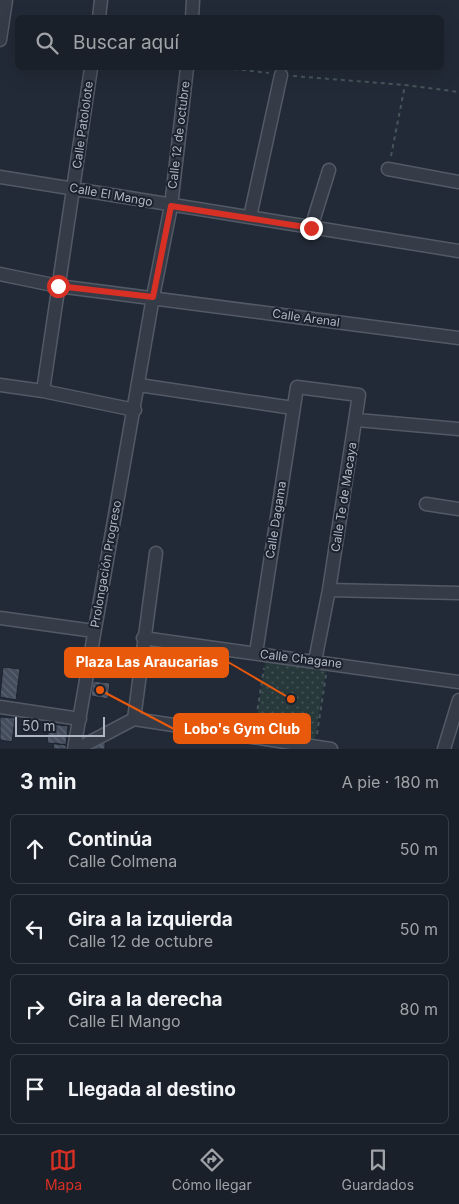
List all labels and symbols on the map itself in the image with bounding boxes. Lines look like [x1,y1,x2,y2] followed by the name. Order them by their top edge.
[69,80,96,170] street label: Calle Patololote
[164,80,193,190] street label: Calle 12 de octubre
[68,180,154,209] street label: Calle El Mango
[300,217,323,240] route end
[47,275,70,298] route start
[271,305,341,330] street label: Calle Arenal
[327,441,360,553] street label: Calle Te de Macaya
[262,480,289,560] street label: Calle Dagama
[87,499,124,629] street label: Prolongación Progreso
[259,646,343,671] street label: Calle Chagane
[65,648,228,677] callout: Plaza Las Araucarias
[76,653,218,670] text: Plaza Las Araucarias
[15,714,105,737] scale bar
[174,714,310,743] callout: Lobo's Gym Club
[184,720,300,737] text: Lobo's Gym Club

